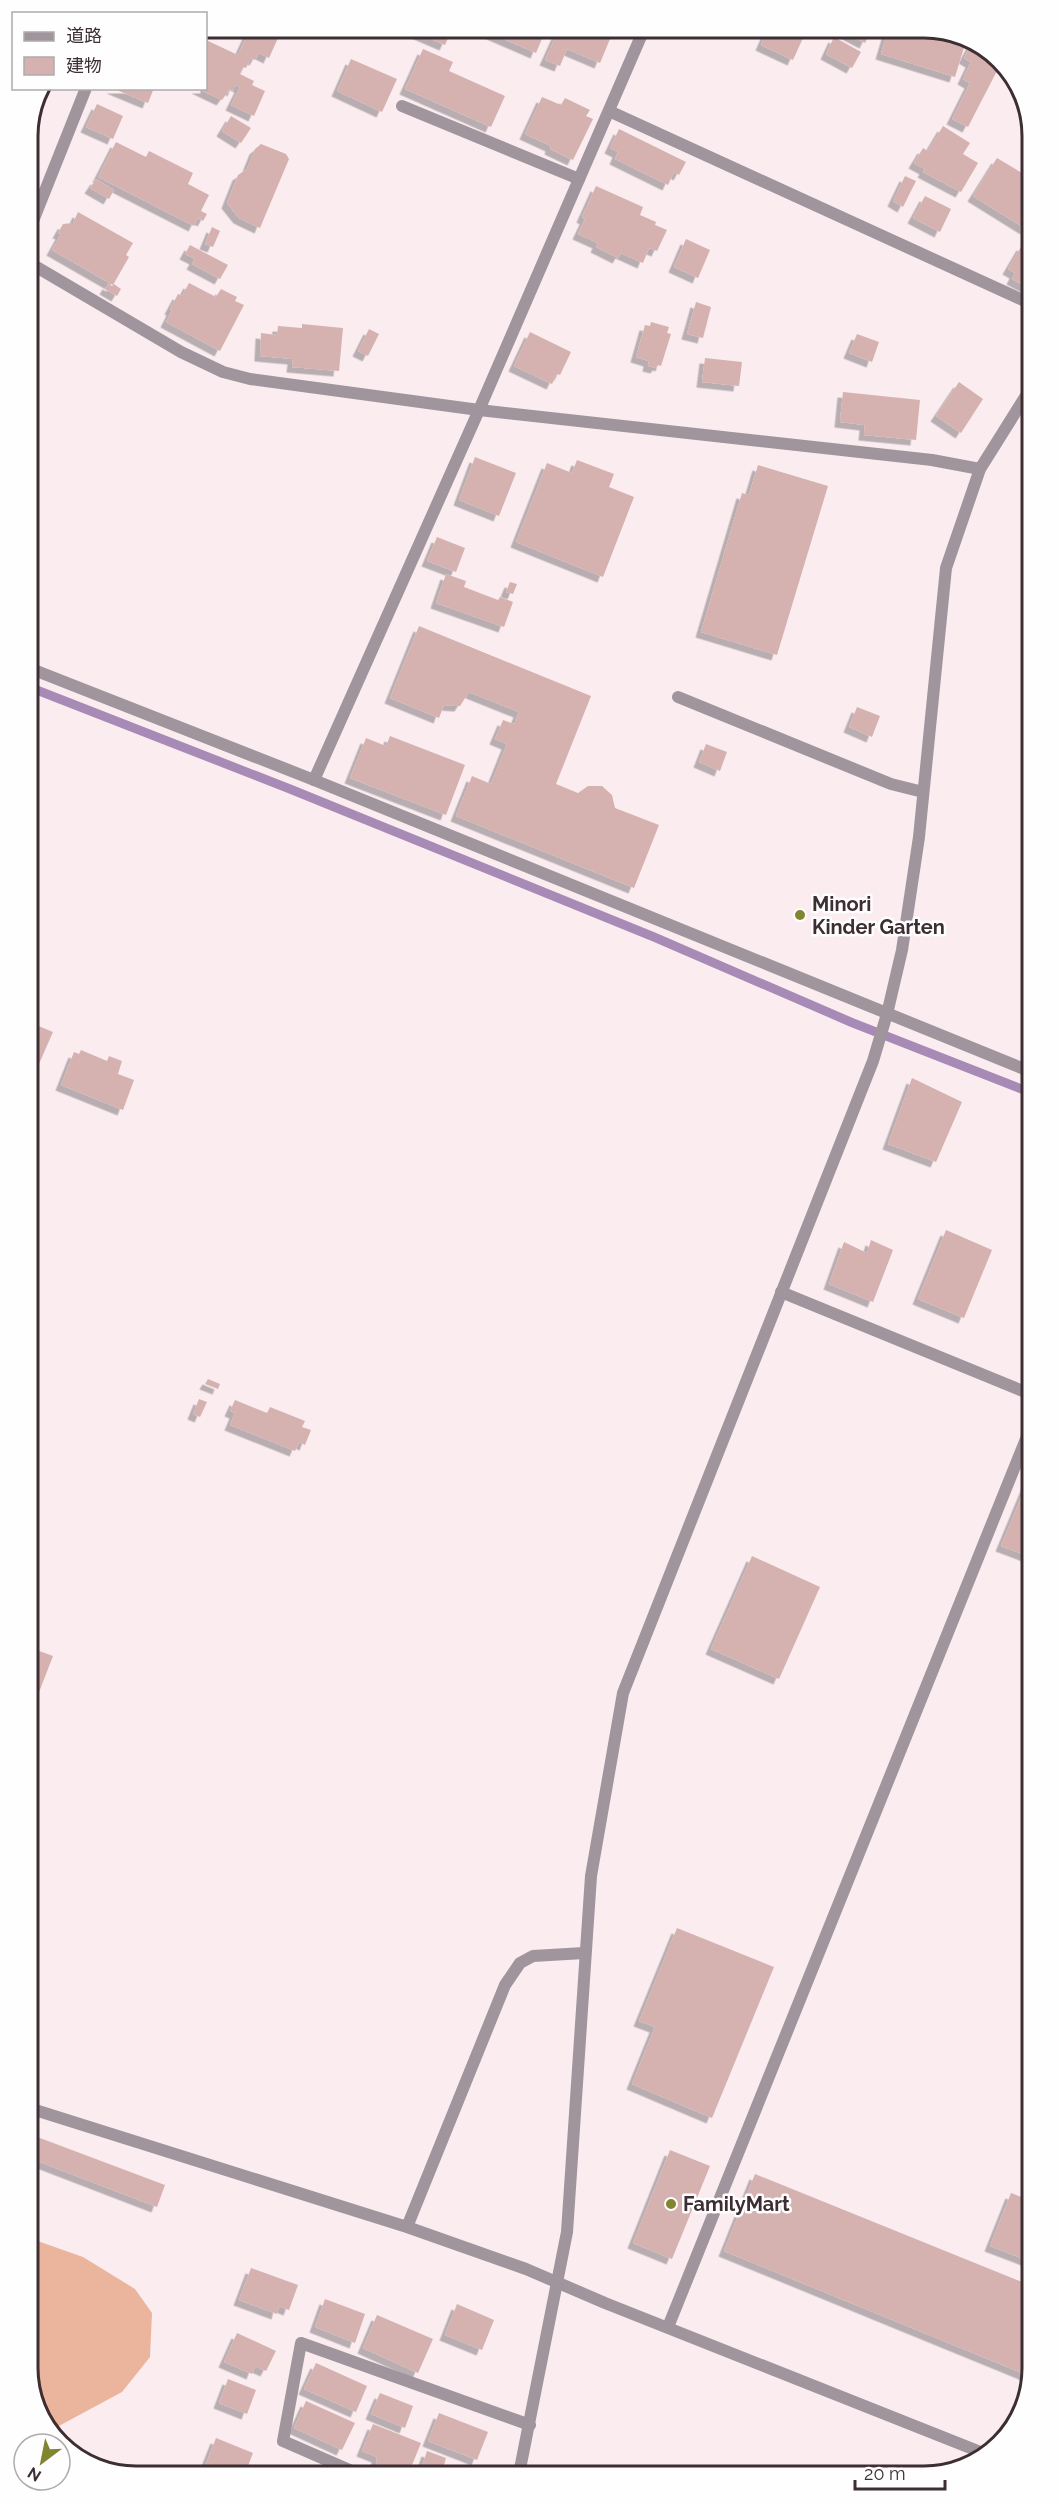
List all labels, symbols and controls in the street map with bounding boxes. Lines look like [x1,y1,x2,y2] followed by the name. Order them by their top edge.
[12,12,207,90] legend
[66,25,102,46] text: 道路
[66,55,102,76] text: 建物
[812,892,945,939] place label: Minori Kinder Garten
[793,908,807,922] marker: Minori Kinder Garten
[683,2192,790,2216] place label: FamilyMart
[664,2197,678,2211] marker: FamilyMart
[12,2432,72,2492] north arrow
[855,2453,945,2491] scale bar
[24,2463,45,2486] text: N
[864,2463,906,2484] text: 20 m

